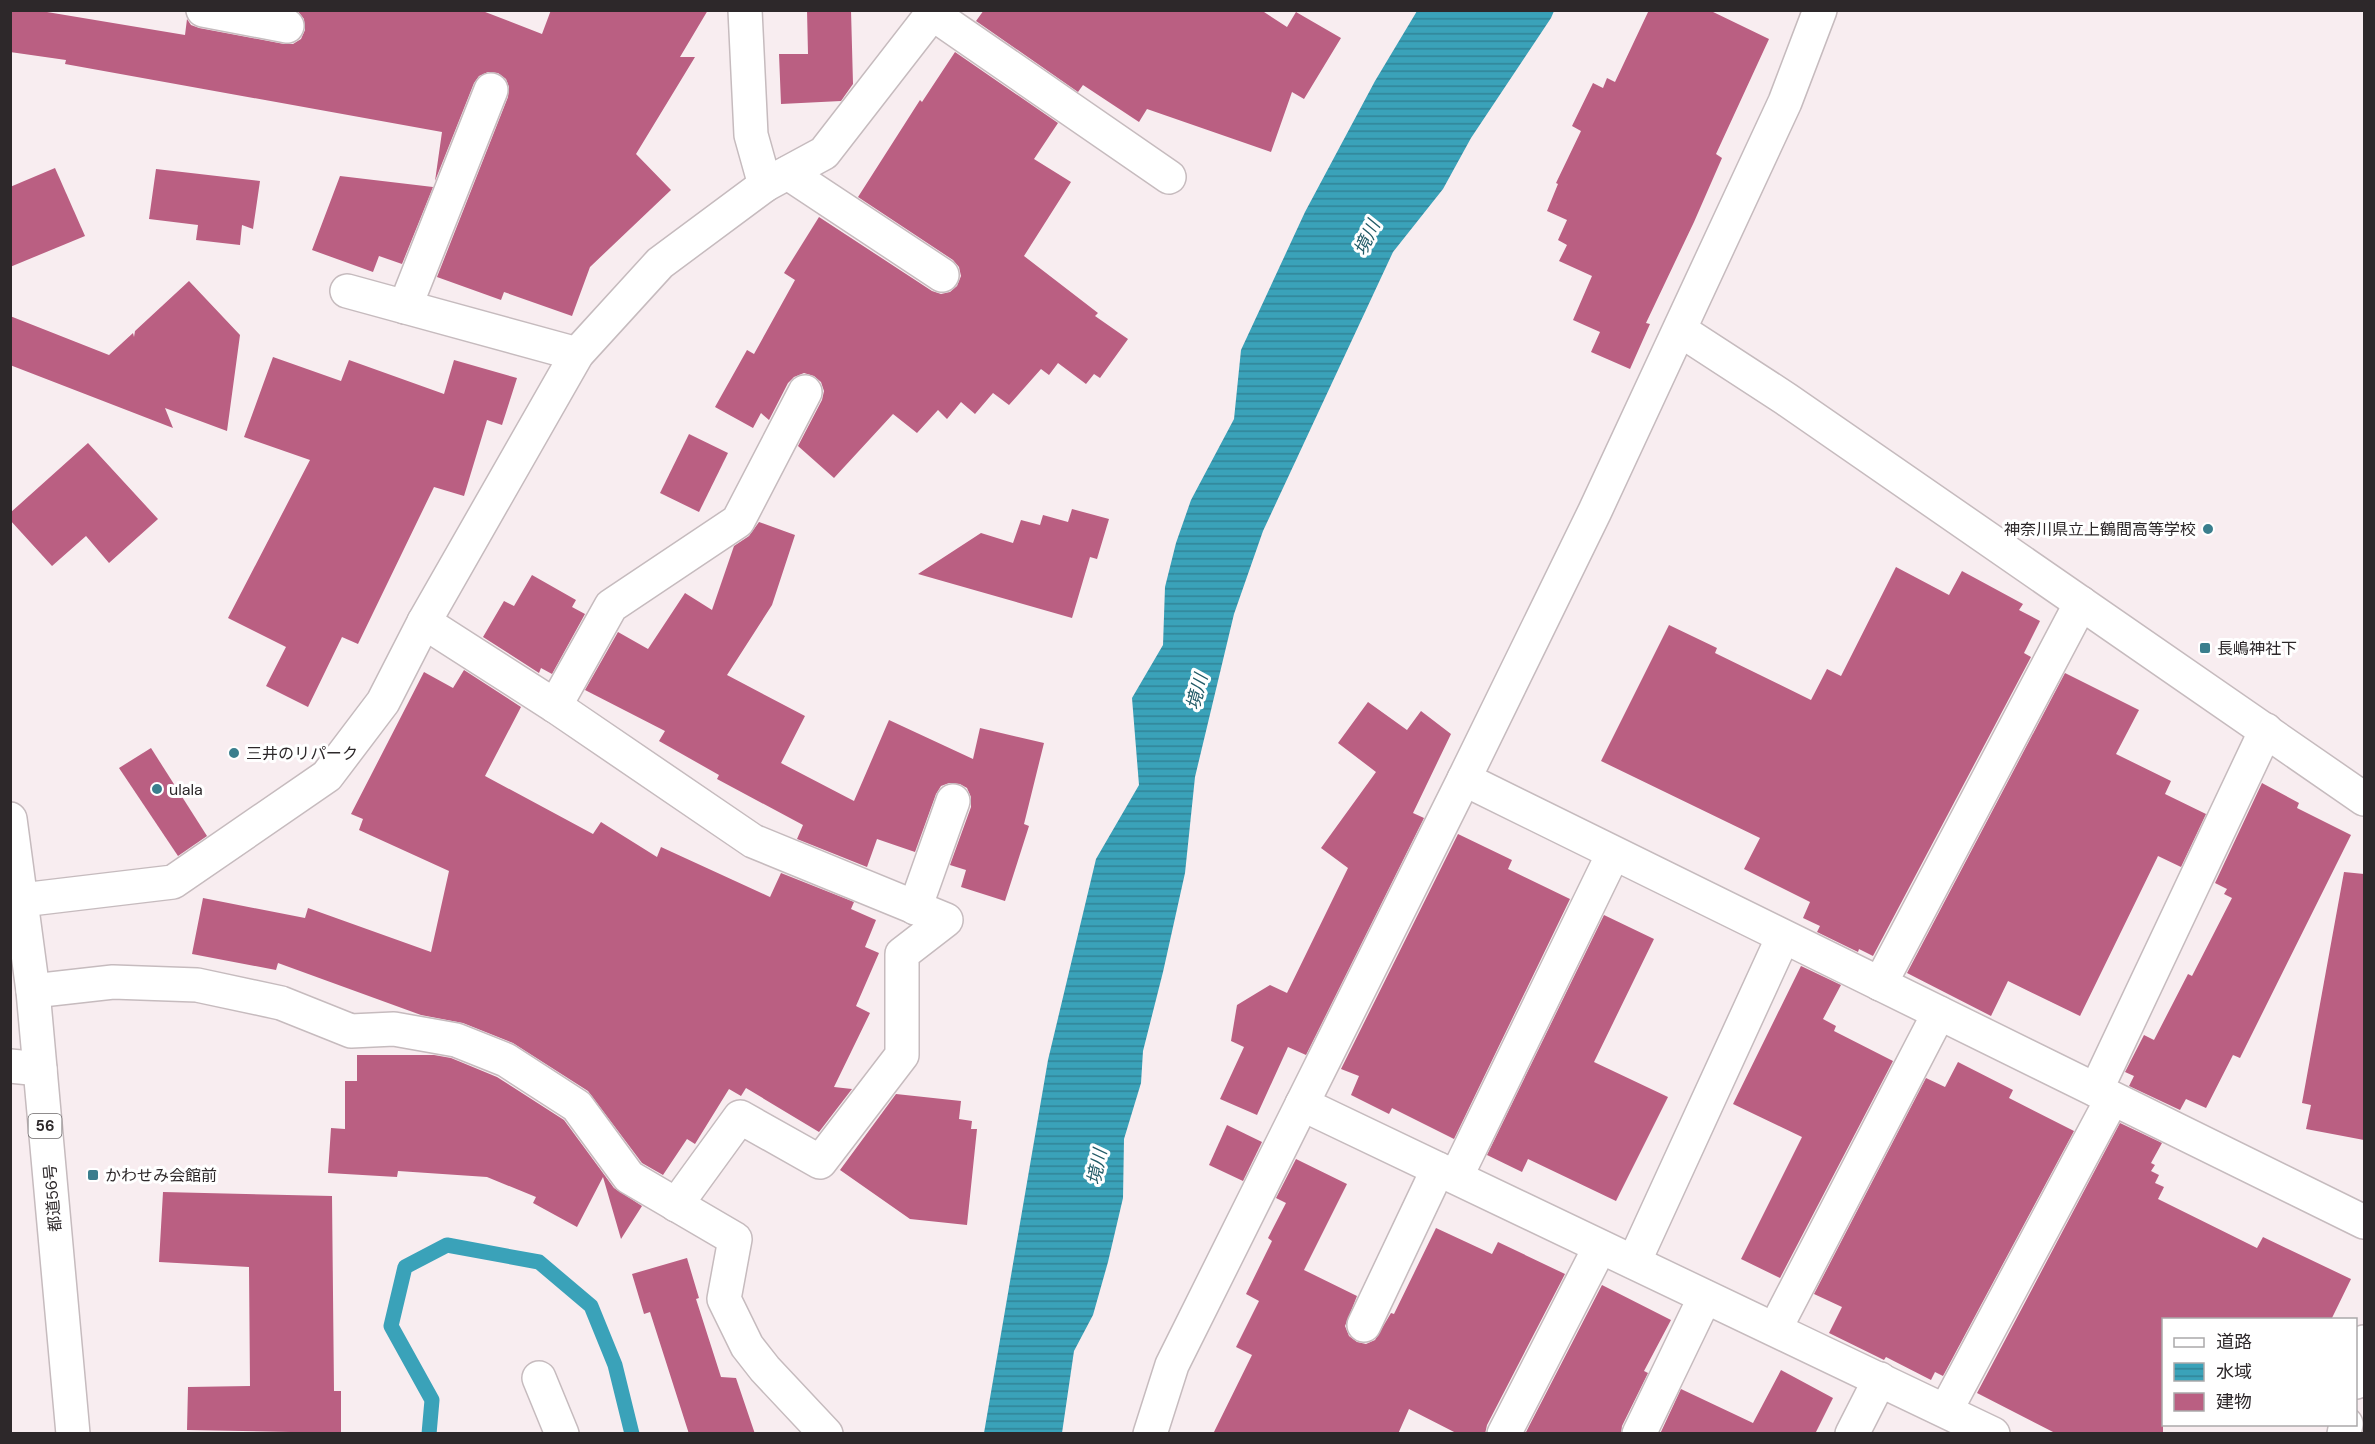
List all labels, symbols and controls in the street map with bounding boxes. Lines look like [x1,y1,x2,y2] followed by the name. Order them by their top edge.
[1349,215,1386,259] water label: 境川
[2004,519,2196,540] place label: 神奈川県立上鶴間高等学校
[2201,522,2215,536] marker: 神奈川県立上鶴間高等学校
[2217,638,2297,659] place label: 長嶋神社下
[2198,641,2212,655] marker: 長嶋神社下
[1181,670,1214,712] water label: 境川
[246,743,358,764] place label: 三井のリパーク
[227,746,241,760] marker: 三井のリパーク
[169,779,203,800] place label: ulala
[150,782,164,796] marker: ulala
[28,1114,62,1138] road number: 56
[1082,1145,1113,1187] water label: 境川
[39,1163,66,1233] street label: 都道56号
[105,1165,217,1186] place label: かわせみ会館前
[86,1168,100,1182] marker: かわせみ会館前
[2162,1318,2357,1426] legend
[2216,1330,2252,1354] text: 道路
[2216,1360,2252,1384] text: 水域
[2216,1390,2252,1414] text: 建物

